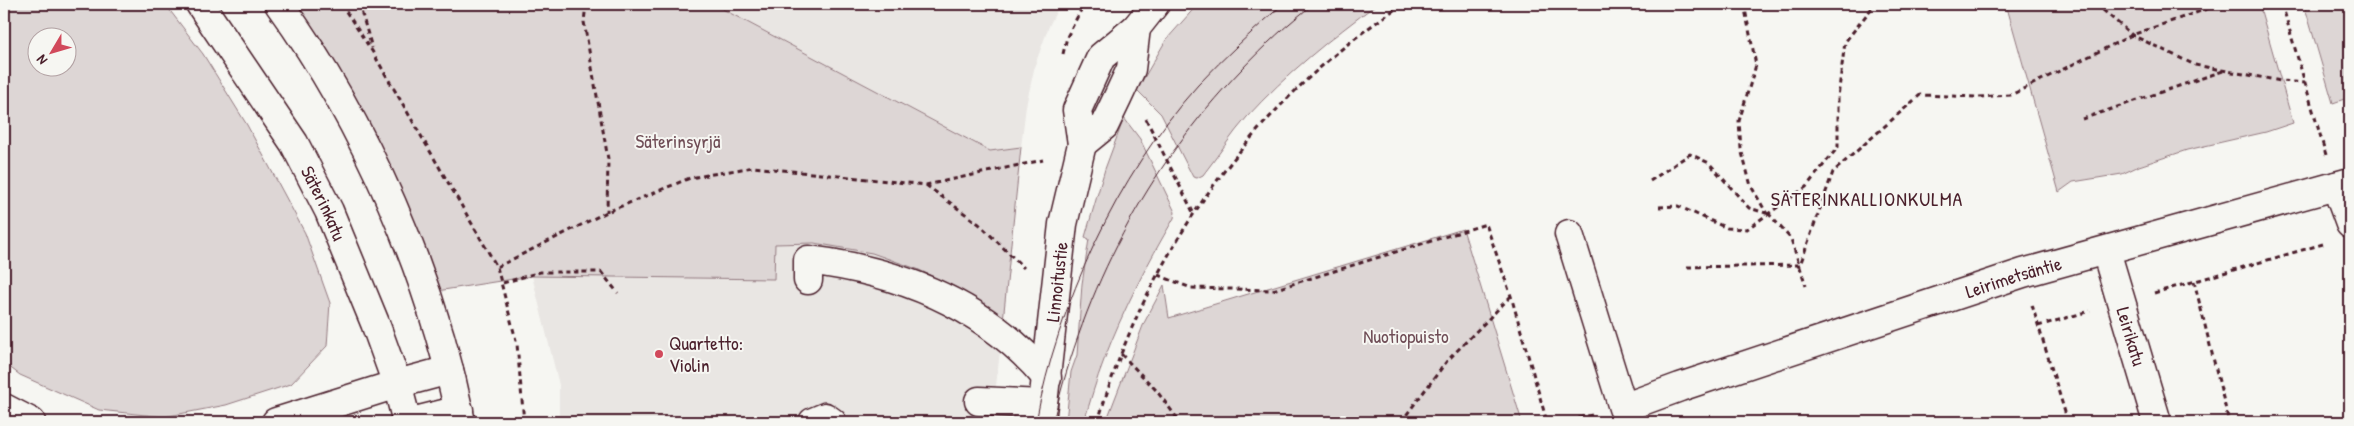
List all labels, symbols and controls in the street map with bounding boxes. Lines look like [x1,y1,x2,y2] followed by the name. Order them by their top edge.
[28,28,78,78] north arrow
[31,51,51,69] text: N
[635,128,721,154] park label: Säterinsyrjä
[295,161,353,245] street label: Säterinkatu
[1771,185,1963,212] district label: SÄTERINKALLIONKULMA
[1039,240,1074,323] street label: Linnoitustie
[1962,250,2065,304] street label: Leirimetsäntie
[2110,304,2153,369] street label: Leirikatu
[1363,323,1449,349] park label: Nuotiopuisto
[669,330,743,378] place label: Quartetto: Violin
[653,348,665,360] marker: Quartetto: Violin

